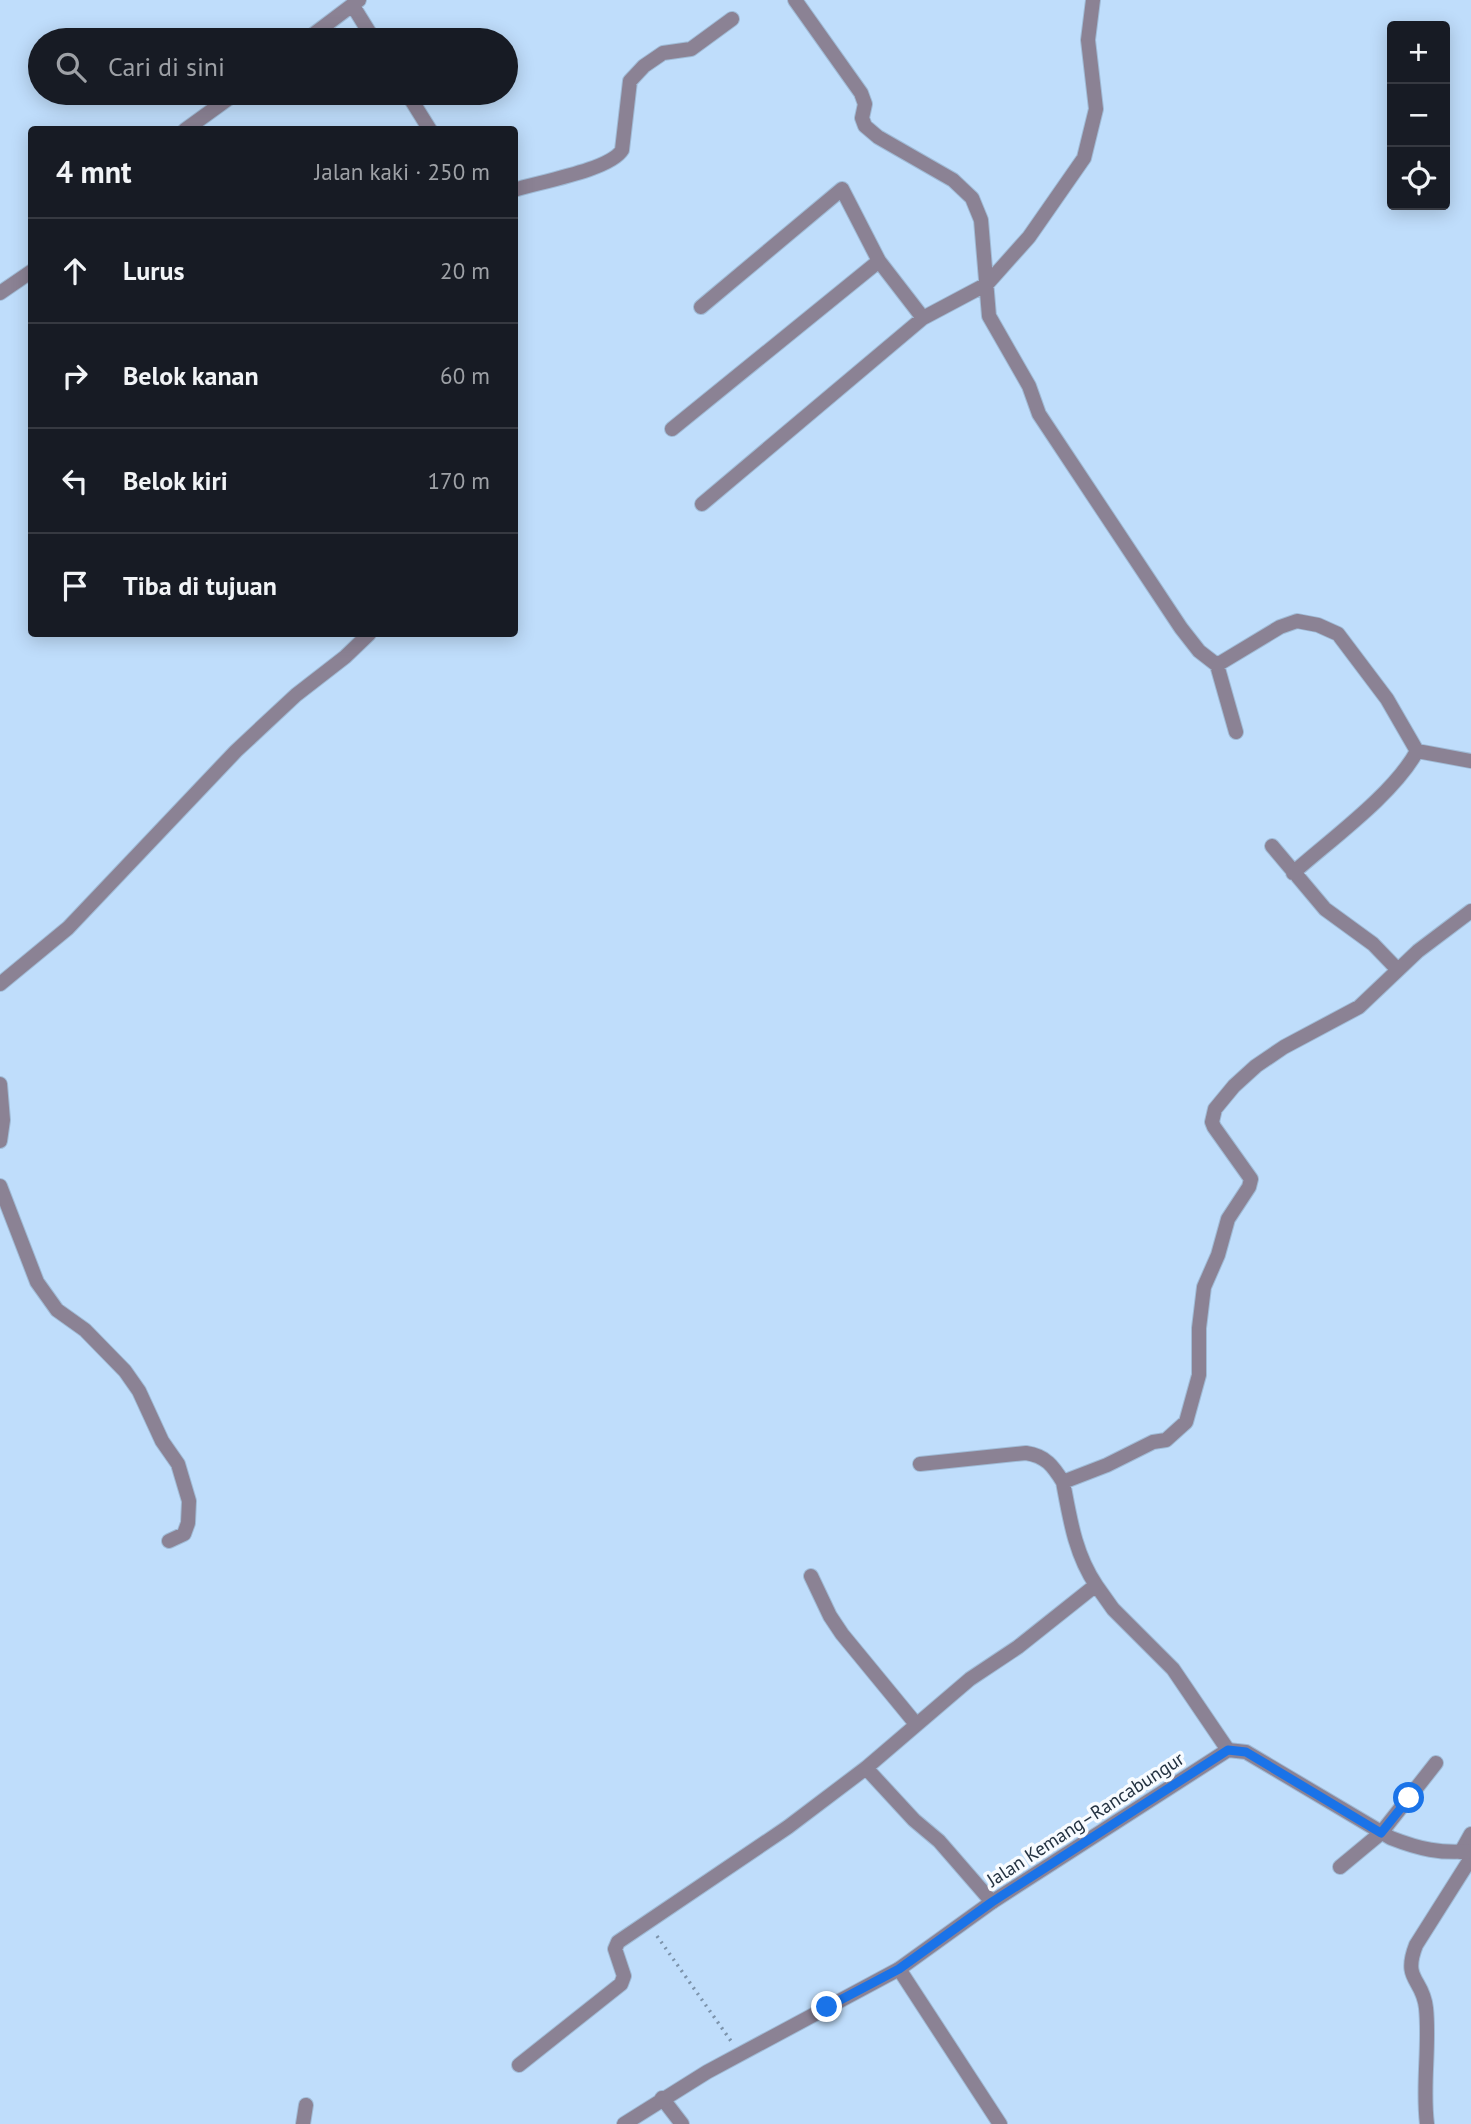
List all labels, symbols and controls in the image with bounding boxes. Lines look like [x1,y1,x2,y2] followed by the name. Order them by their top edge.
[1387,21,1450,210] map controls
[1387,21,1450,84] button: +
[28,28,518,105] search box
[52,48,90,86] icon: search
[108,50,225,83] text: Cari di sini
[1387,84,1450,147] button: −
[1387,147,1450,210] button: locate
[56,152,132,191] text: 4 mnt
[315,157,490,186] text: Jalan kaki · 250 m
[56,252,94,290] icon: ahead
[123,254,184,287] text: Lurus
[440,256,490,285] text: 20 m
[56,357,94,395] icon: right
[123,359,259,392] text: Belok kanan
[440,361,490,390] text: 60 m
[56,462,94,500] icon: left
[123,464,228,497] text: Belok kiri
[428,466,490,495] text: 170 m
[56,567,94,605] icon: arrive
[123,569,277,602] text: Tiba di tujuan
[981,1746,1189,1892] street label: Jalan Kemang–Rancabungur
[1393,1782,1424,1813] route start
[811,1991,842,2022] route end

